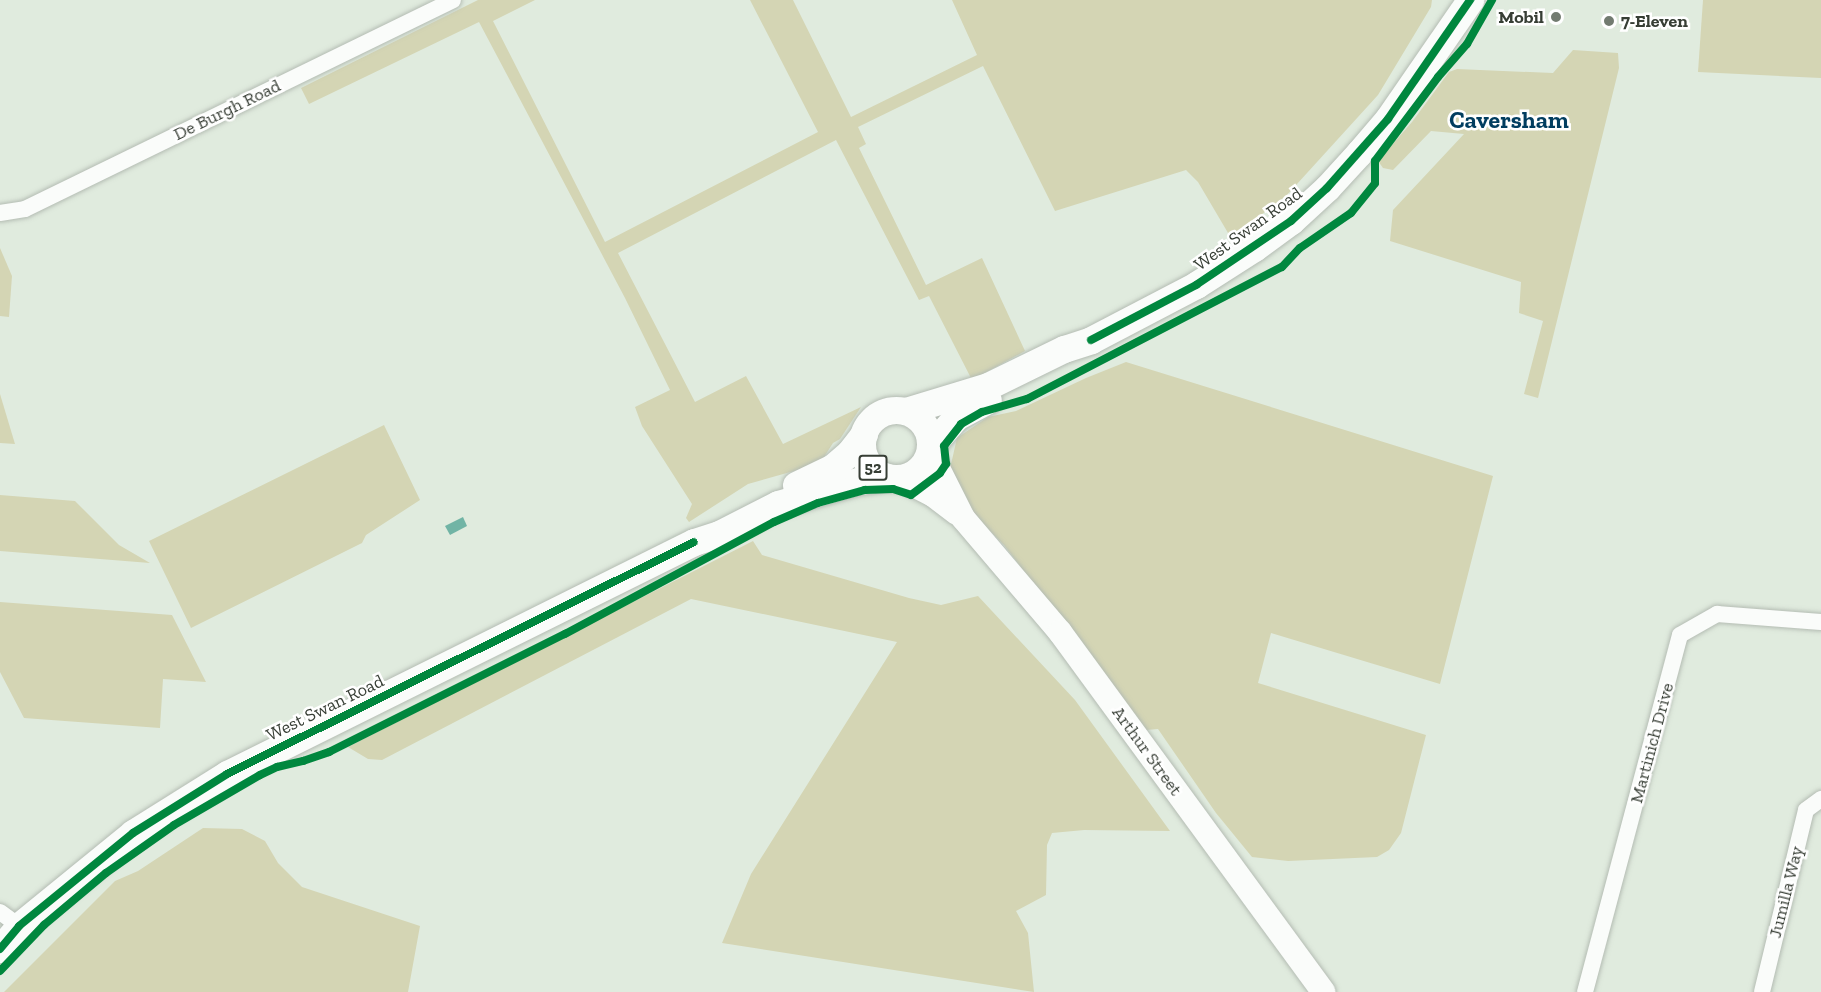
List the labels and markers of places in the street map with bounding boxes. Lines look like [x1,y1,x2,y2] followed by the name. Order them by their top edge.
[1498,6,1544,28] place label: Mobil
[1549,10,1563,24] marker: Mobil
[1621,10,1688,32] place label: 7-Eleven
[1602,14,1616,28] marker: 7-Eleven

